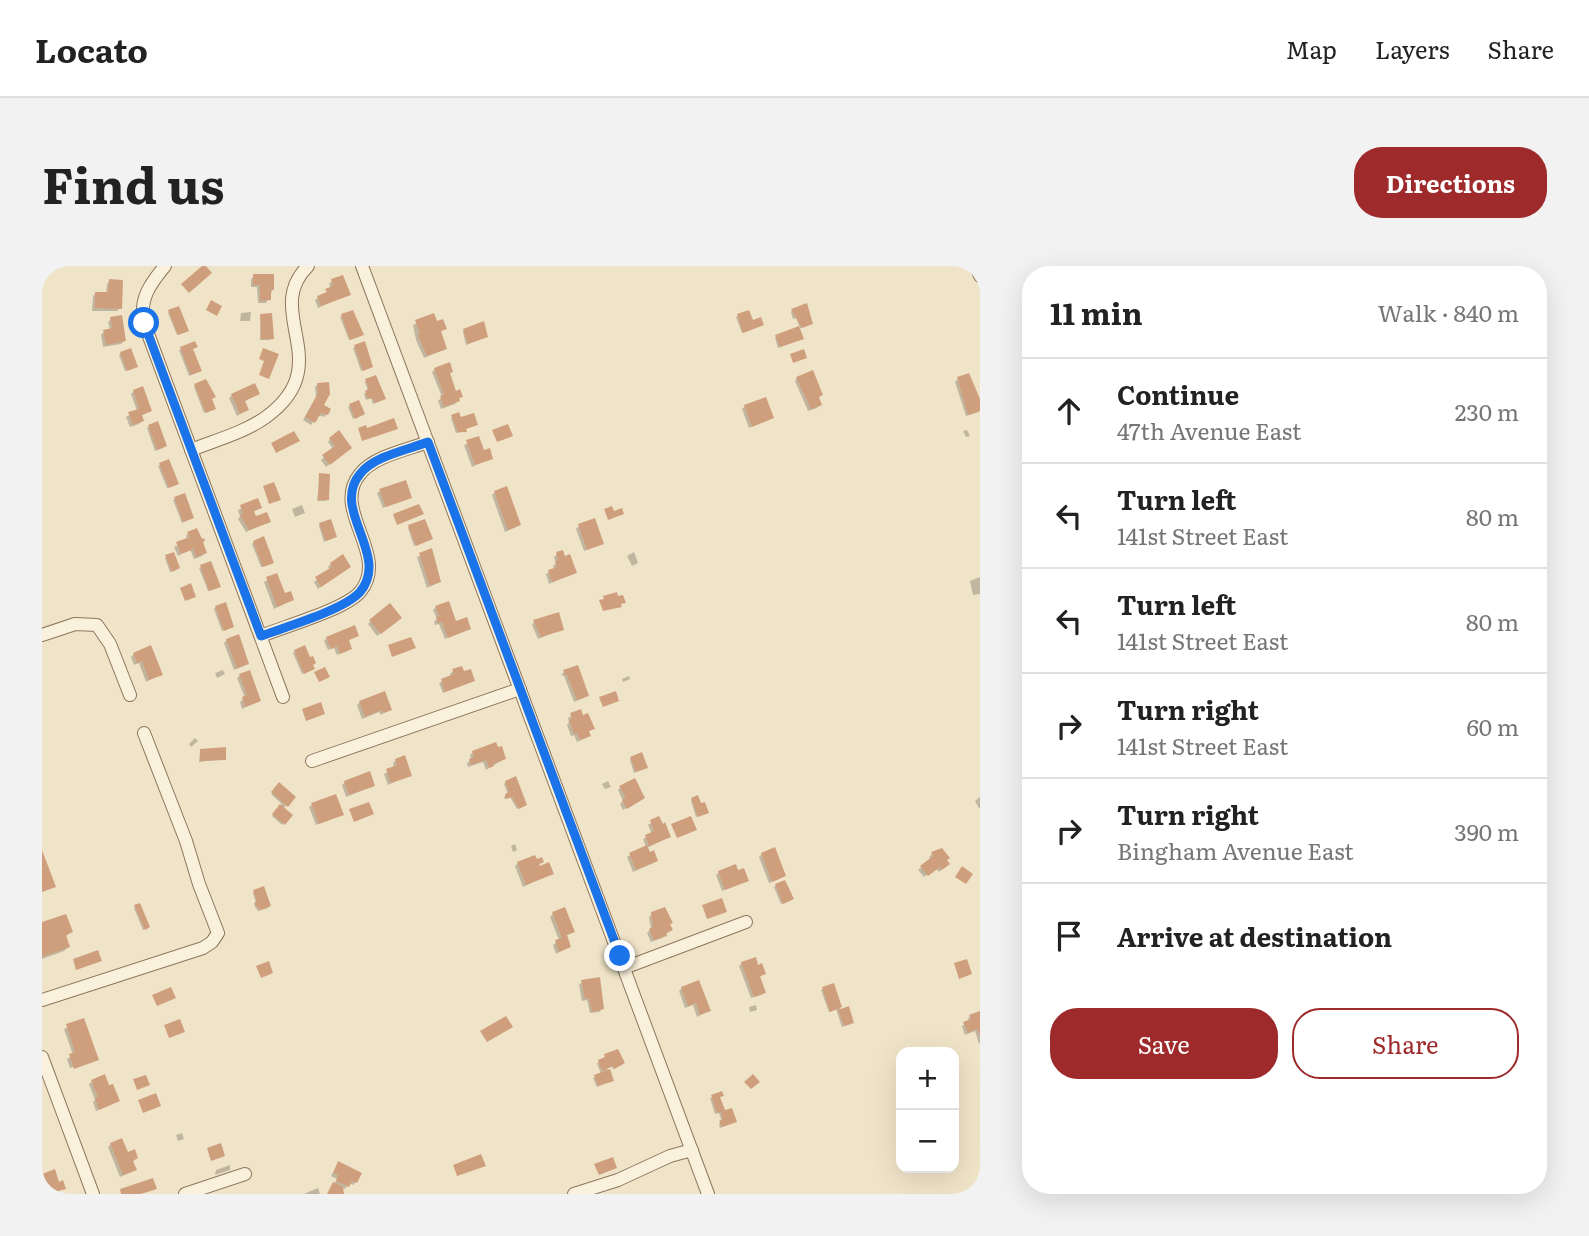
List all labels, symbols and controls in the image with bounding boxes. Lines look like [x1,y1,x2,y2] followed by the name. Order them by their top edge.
[35,24,148,73] text: Locato
[1286,31,1337,66] text: Map
[1375,31,1449,66] text: Layers
[1487,31,1554,66] text: Share
[42,146,225,219] text: Find us
[1354,147,1547,218] button: Directions
[1050,290,1143,334] text: 11 min
[1378,295,1519,329] text: Walk · 840 m
[128,307,159,338] route start
[1117,374,1239,413] text: Continue
[1050,392,1088,430] icon: ahead
[1455,394,1519,428] text: 230 m
[1117,413,1301,447] text: 47th Avenue East
[1117,479,1236,518] text: Turn left
[1050,497,1088,535] icon: left
[1466,499,1519,533] text: 80 m
[1117,518,1288,552] text: 141st Street East
[1117,584,1236,623] text: Turn left
[1050,602,1088,640] icon: left
[1466,604,1519,638] text: 80 m
[1117,623,1288,657] text: 141st Street East
[1117,689,1259,728] text: Turn right
[1050,707,1088,745] icon: right
[1466,709,1519,743] text: 60 m
[1117,728,1288,762] text: 141st Street East
[1117,794,1259,833] text: Turn right
[1050,812,1088,850] icon: right
[1454,814,1519,848] text: 390 m
[1117,833,1354,867] text: Bingham Avenue East
[1117,916,1392,955] text: Arrive at destination
[1050,917,1088,955] icon: arrive
[604,940,635,971] route end
[1050,1008,1278,1079] button: Save
[1292,1008,1519,1079] button: Share
[896,1047,959,1173] map controls
[896,1047,959,1110] button: +
[896,1110,959,1173] button: −

